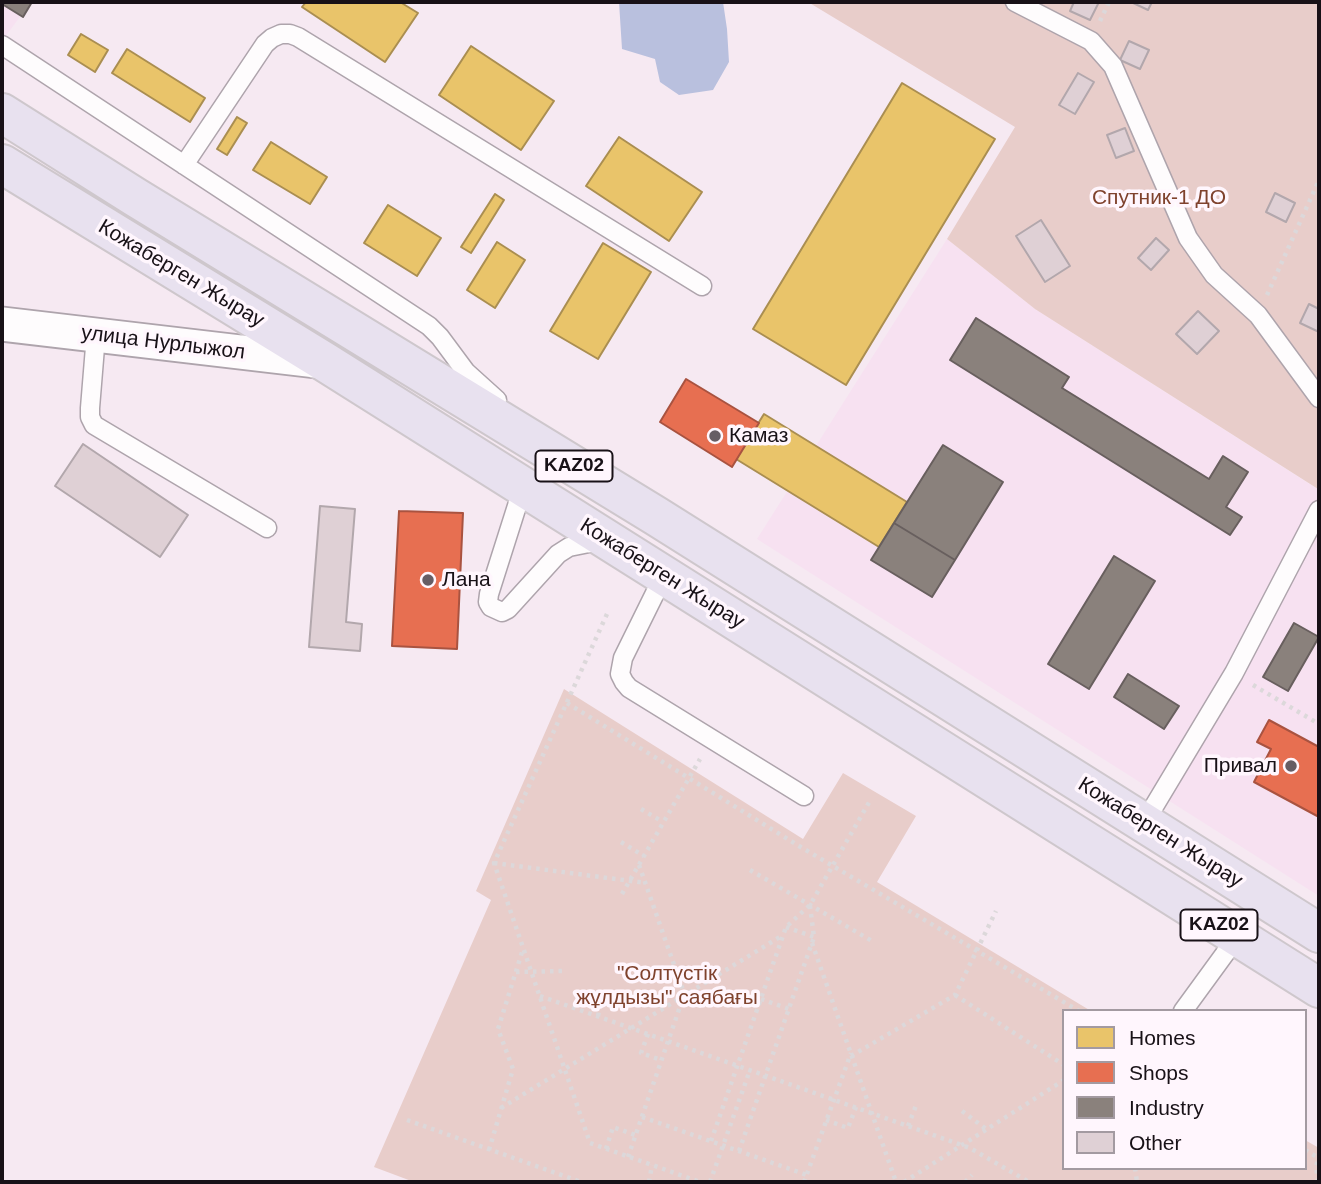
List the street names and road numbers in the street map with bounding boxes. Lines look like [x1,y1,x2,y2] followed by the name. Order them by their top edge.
[94,215,268,333] street label: Кожаберген Жырау
[80,320,246,366] street label: улица Нурлыжол
[536,450,612,481] road number: KAZ02
[575,513,749,635] street label: Кожаберген Жырау
[1073,772,1247,894] street label: Кожаберген Жырау
[1180,909,1258,940] road number: KAZ02

